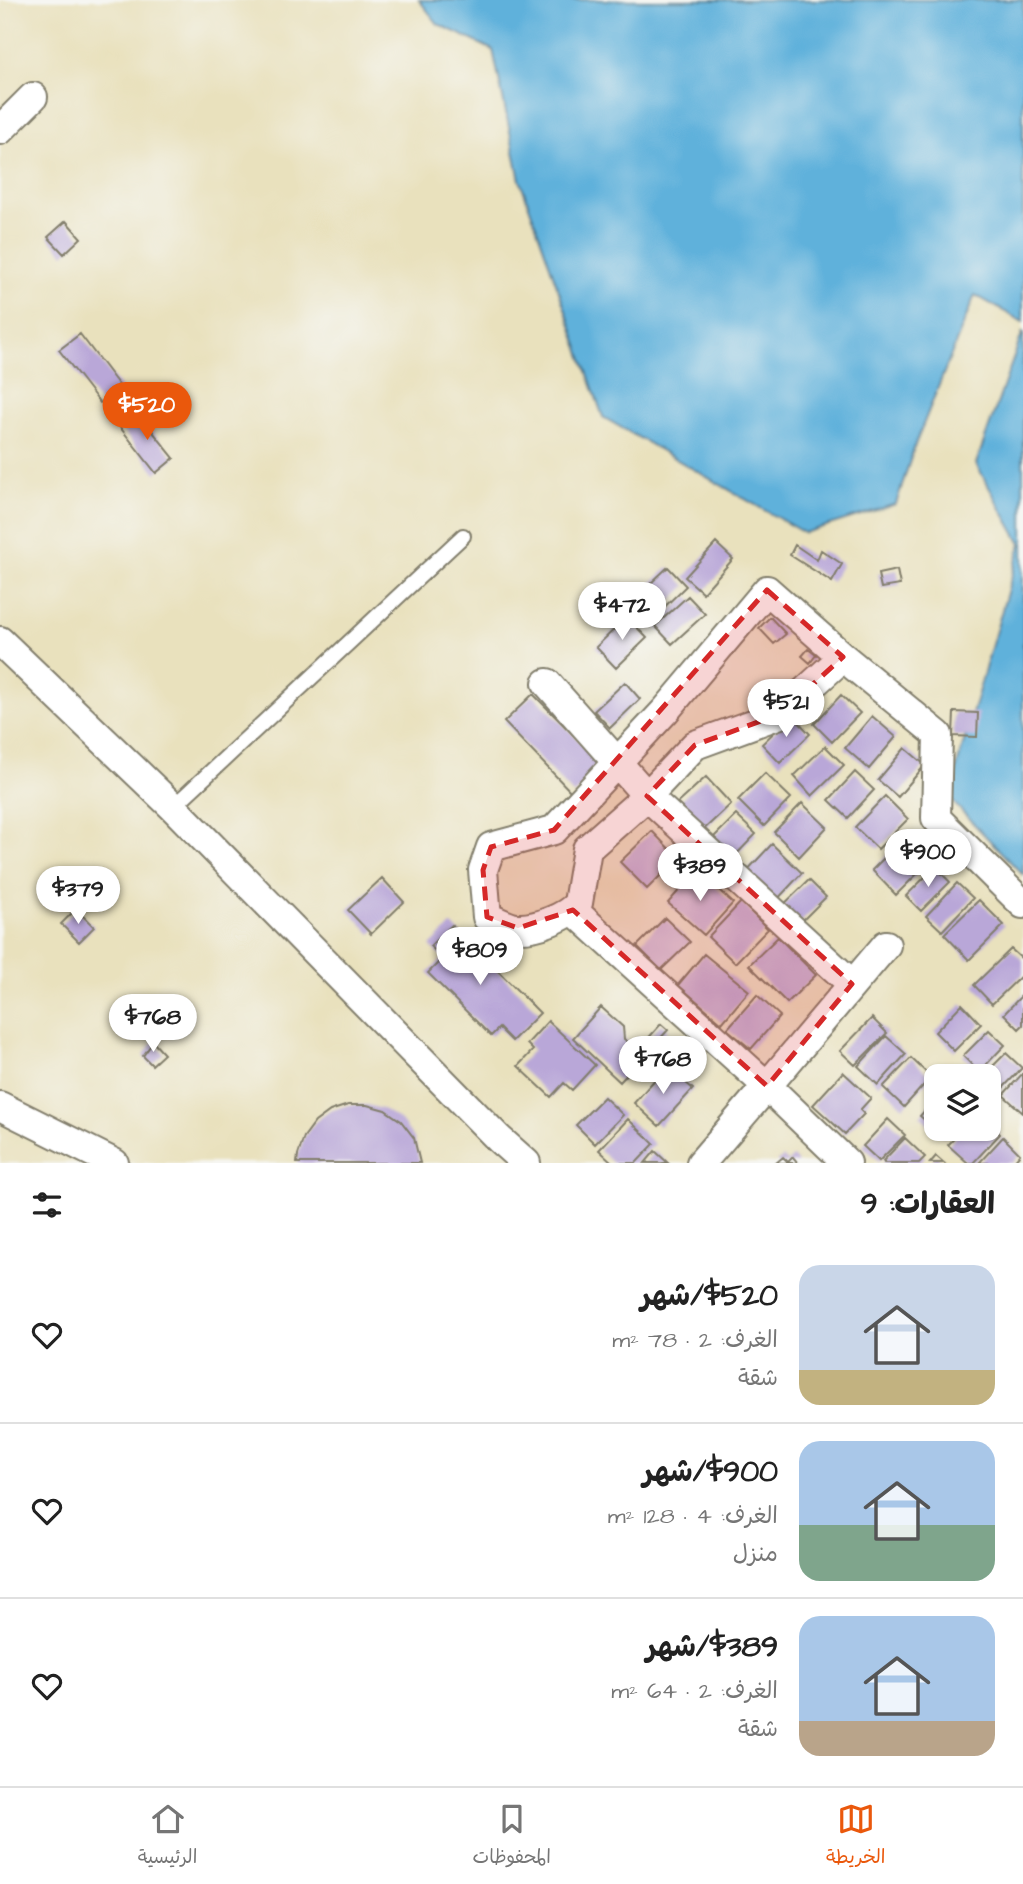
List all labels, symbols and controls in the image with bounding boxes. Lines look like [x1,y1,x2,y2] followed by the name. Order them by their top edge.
[106,382,188,442] pin: $520
[119,389,175,421] text: $520
[581,582,663,642] pin: $472
[594,589,650,621] text: $472
[745,680,827,739] pin: $521
[763,686,809,718] text: $521
[887,830,969,889] pin: $900
[901,836,955,868] text: $900
[659,844,741,903] pin: $389
[674,850,726,882] text: $389
[37,866,119,926] pin: $379
[52,873,104,905] text: $379
[439,928,521,987] pin: $809
[452,934,508,966] text: $809
[112,995,194,1054] pin: $768
[125,1001,181,1033] text: $768
[622,1036,704,1096] pin: $768
[635,1043,691,1075] text: $768
[924,1064,1001,1141] map controls
[924,1064,1001,1141] button: layers
[860,1183,995,1225] text: العقارات: 9
[28,1186,66,1224] icon: filters
[640,1275,778,1317] text: $520/شهر
[855,1293,939,1377] icon: home
[28,1316,66,1354] icon: heart
[612,1324,778,1356] text: الغرف: 2 · 78 m²
[738,1362,778,1394] text: شقة
[643,1451,778,1493] text: $900/شهر
[855,1469,939,1553] icon: home
[28,1492,66,1530] icon: heart
[608,1500,778,1532] text: الغرف: 4 · 128 m²
[733,1538,778,1570] text: منزل
[646,1626,778,1668] text: $389/شهر
[855,1644,939,1728] icon: home
[28,1667,66,1705] icon: heart
[611,1675,778,1707] text: الغرف: 2 · 64 m²
[738,1713,778,1745] text: شقة
[138,1800,197,1873] tab: الرئيسية
[473,1800,551,1873] tab: المحفوظات
[826,1800,885,1873] tab: الخريطة

